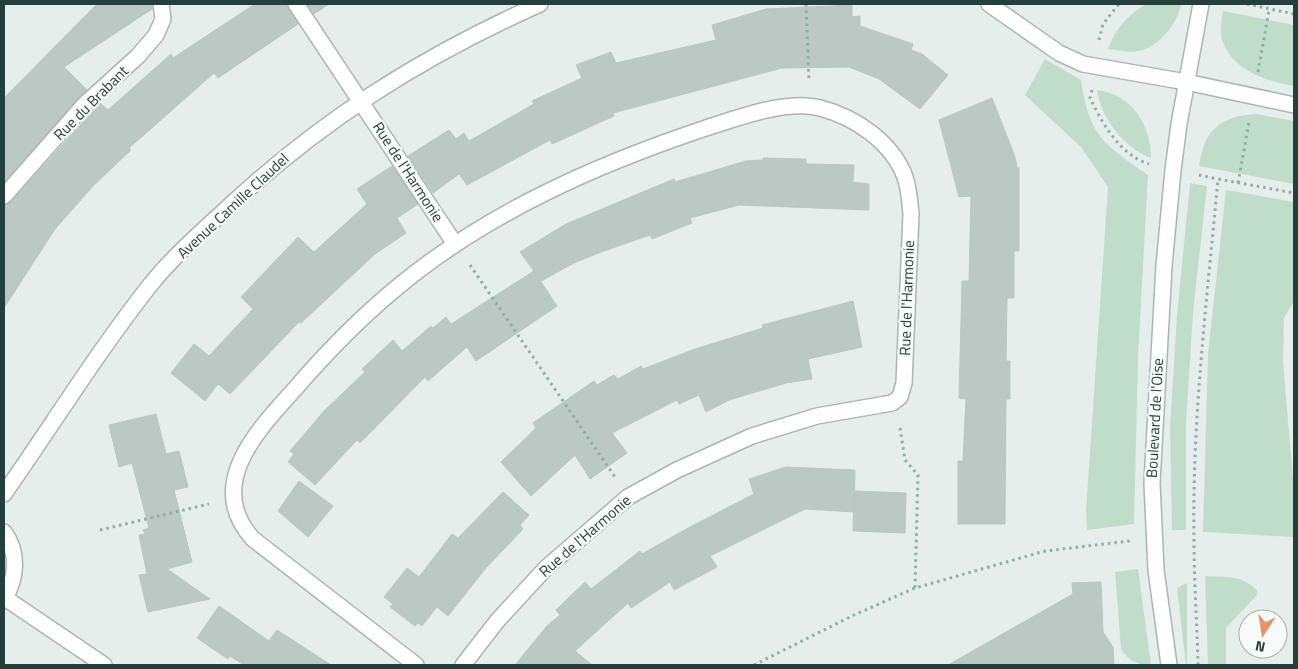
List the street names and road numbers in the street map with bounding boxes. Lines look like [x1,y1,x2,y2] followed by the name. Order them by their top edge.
[48,59,134,145] street label: Rue du Brabant
[367,117,450,226] street label: Rue de l'Harmonie
[172,148,294,264] street label: Avenue Camille Claudel
[893,240,920,356] street label: Rue de l'Harmonie
[1140,357,1169,479] street label: Boulevard de l'Oise
[533,489,636,582] street label: Rue de l'Harmonie

